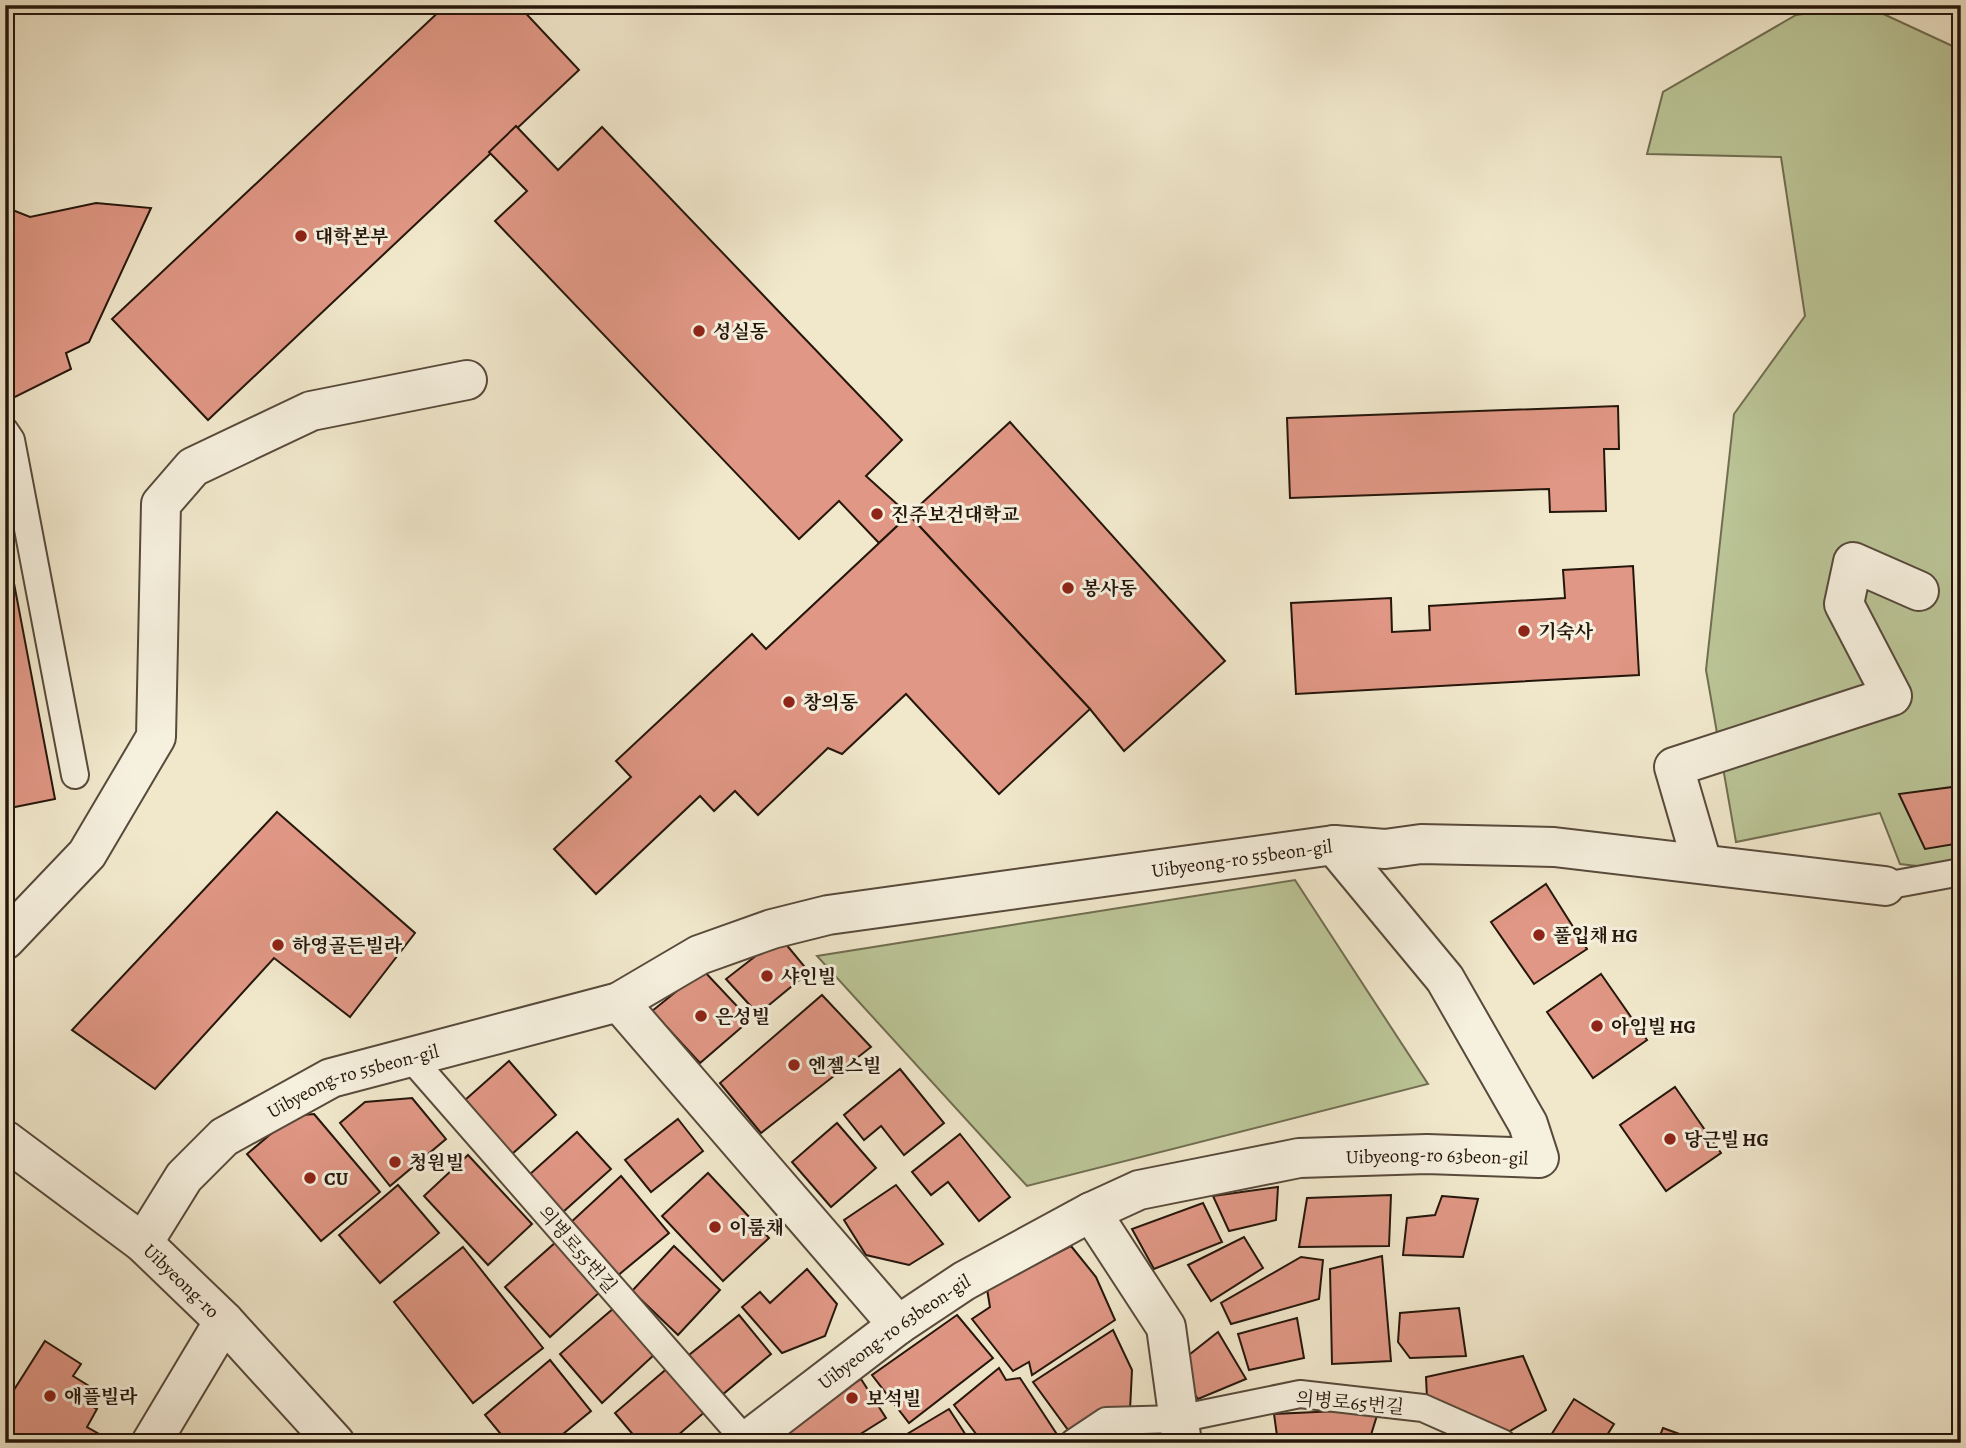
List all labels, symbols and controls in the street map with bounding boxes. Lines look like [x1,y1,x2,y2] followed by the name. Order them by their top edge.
[315,224,388,250] place label: 대학본부
[293,228,309,244] marker: 대학본부
[713,319,768,345] place label: 성실동
[691,323,707,339] marker: 성실동
[891,502,1019,528] place label: 진주보건대학교
[869,506,885,522] marker: 진주보건대학교
[1082,576,1137,602] place label: 봉사동
[1060,580,1076,596] marker: 봉사동
[1538,619,1594,645] place label: 기숙사
[1516,623,1532,639] marker: 기숙사
[803,690,858,716] place label: 창의동
[781,694,797,710] marker: 창의동
[1150,833,1334,884] street label: Uibyeong-ro 55beon-gil
[1553,923,1638,949] place label: 풀입채 HG
[1531,927,1547,943] marker: 풀입채 HG
[292,933,403,959] place label: 하영골든빌라
[270,937,286,953] marker: 하영골든빌라
[781,964,836,990] place label: 샤인빌
[759,968,775,984] marker: 샤인빌
[715,1004,770,1030] place label: 은성빌
[693,1008,709,1024] marker: 은성빌
[1611,1014,1696,1040] place label: 아임빌 HG
[1589,1018,1605,1034] marker: 아임빌 HG
[263,1038,442,1125] street label: Uibyeong-ro 55beon-gil
[808,1053,881,1079] place label: 엔젤스빌
[786,1057,802,1073] marker: 엔젤스빌
[1684,1127,1769,1153] place label: 당근빌 HG
[1662,1131,1678,1147] marker: 당근빌 HG
[1346,1142,1529,1172] street label: Uibyeong-ro 63beon-gil
[409,1150,464,1176] place label: 청원빌
[387,1154,403,1170] marker: 청원빌
[324,1166,349,1192] place label: CU
[302,1170,318,1186] marker: CU
[532,1200,623,1299] street label: 의병로55번길
[729,1215,784,1241] place label: 이룸채
[707,1219,723,1235] marker: 이룸채
[137,1238,225,1324] street label: Uibyeong-ro
[813,1268,975,1396] street label: Uibyeong-ro 63beon-gil
[64,1384,138,1410] place label: 애플빌라
[1295,1385,1405,1421] street label: 의병로65번길
[866,1386,921,1412] place label: 보석빌
[42,1388,58,1404] marker: 애플빌라
[844,1390,860,1406] marker: 보석빌

